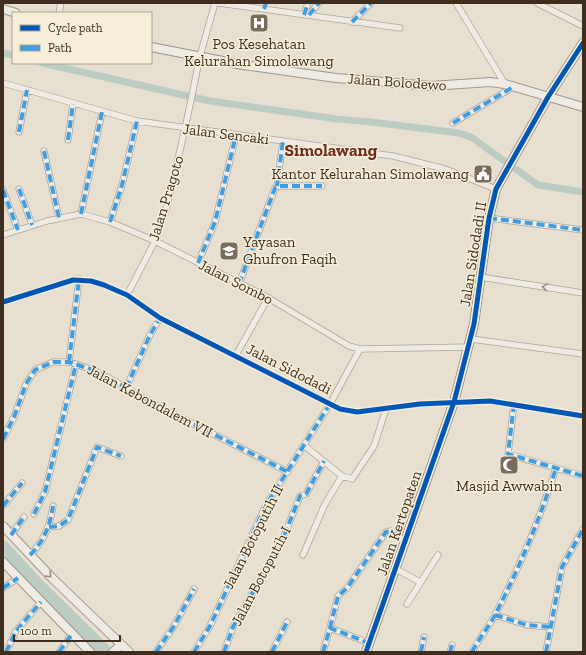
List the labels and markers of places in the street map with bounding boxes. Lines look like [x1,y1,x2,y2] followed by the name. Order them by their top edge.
[248,12,270,34] hospital icon: Pos Kesehatan Kelurahan Simolawang
[184,35,334,70] place label: Pos Kesehatan Kelurahan Simolawang
[472,163,494,185] public building icon: Kantor Kelurahan Simolawang
[271,165,469,183] place label: Kantor Kelurahan Simolawang
[242,233,338,268] place label: Yayasan Ghufron Faqih
[218,240,240,262] school or university icon: Yayasan Ghufron Faqih
[498,454,520,476] mosque icon: Masjid Awwabin
[456,477,563,495] place label: Masjid Awwabin

